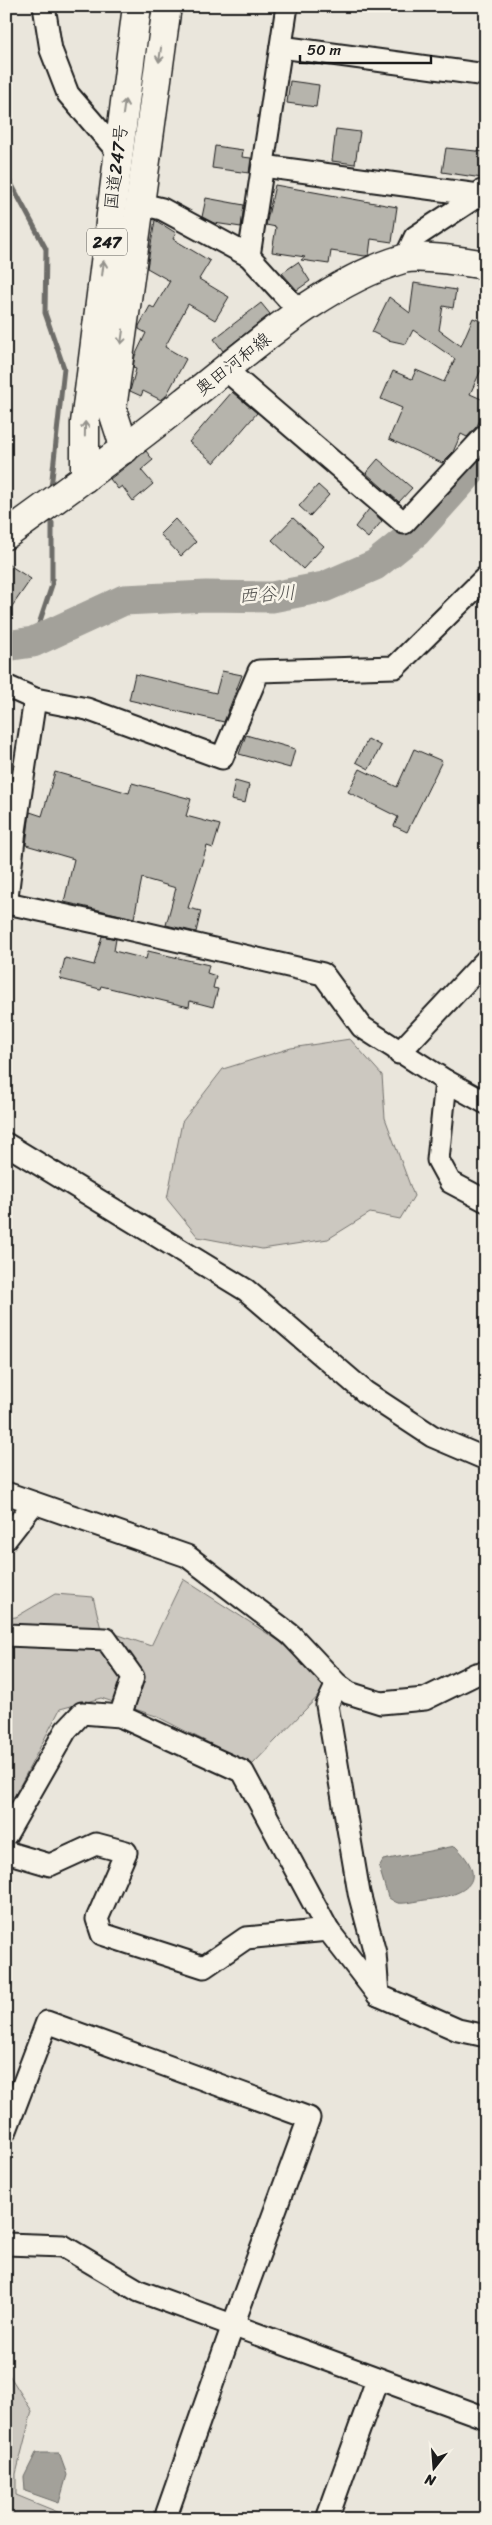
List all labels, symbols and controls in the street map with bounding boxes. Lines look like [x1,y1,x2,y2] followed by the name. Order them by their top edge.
[300,32,431,64] scale bar
[307,37,342,63] text: 50 m
[155,46,165,62] one-way arrow
[119,99,129,115] one-way arrow
[95,122,137,212] street label: 国道247号
[87,228,127,256] road number: 247
[98,260,108,276] one-way arrow
[188,324,278,404] street label: 奥田河和線
[117,329,127,345] one-way arrow
[80,421,90,438] one-way arrow
[237,576,297,612] water label: 西谷川
[410,2442,460,2492] north arrow
[422,2466,440,2494] text: N

